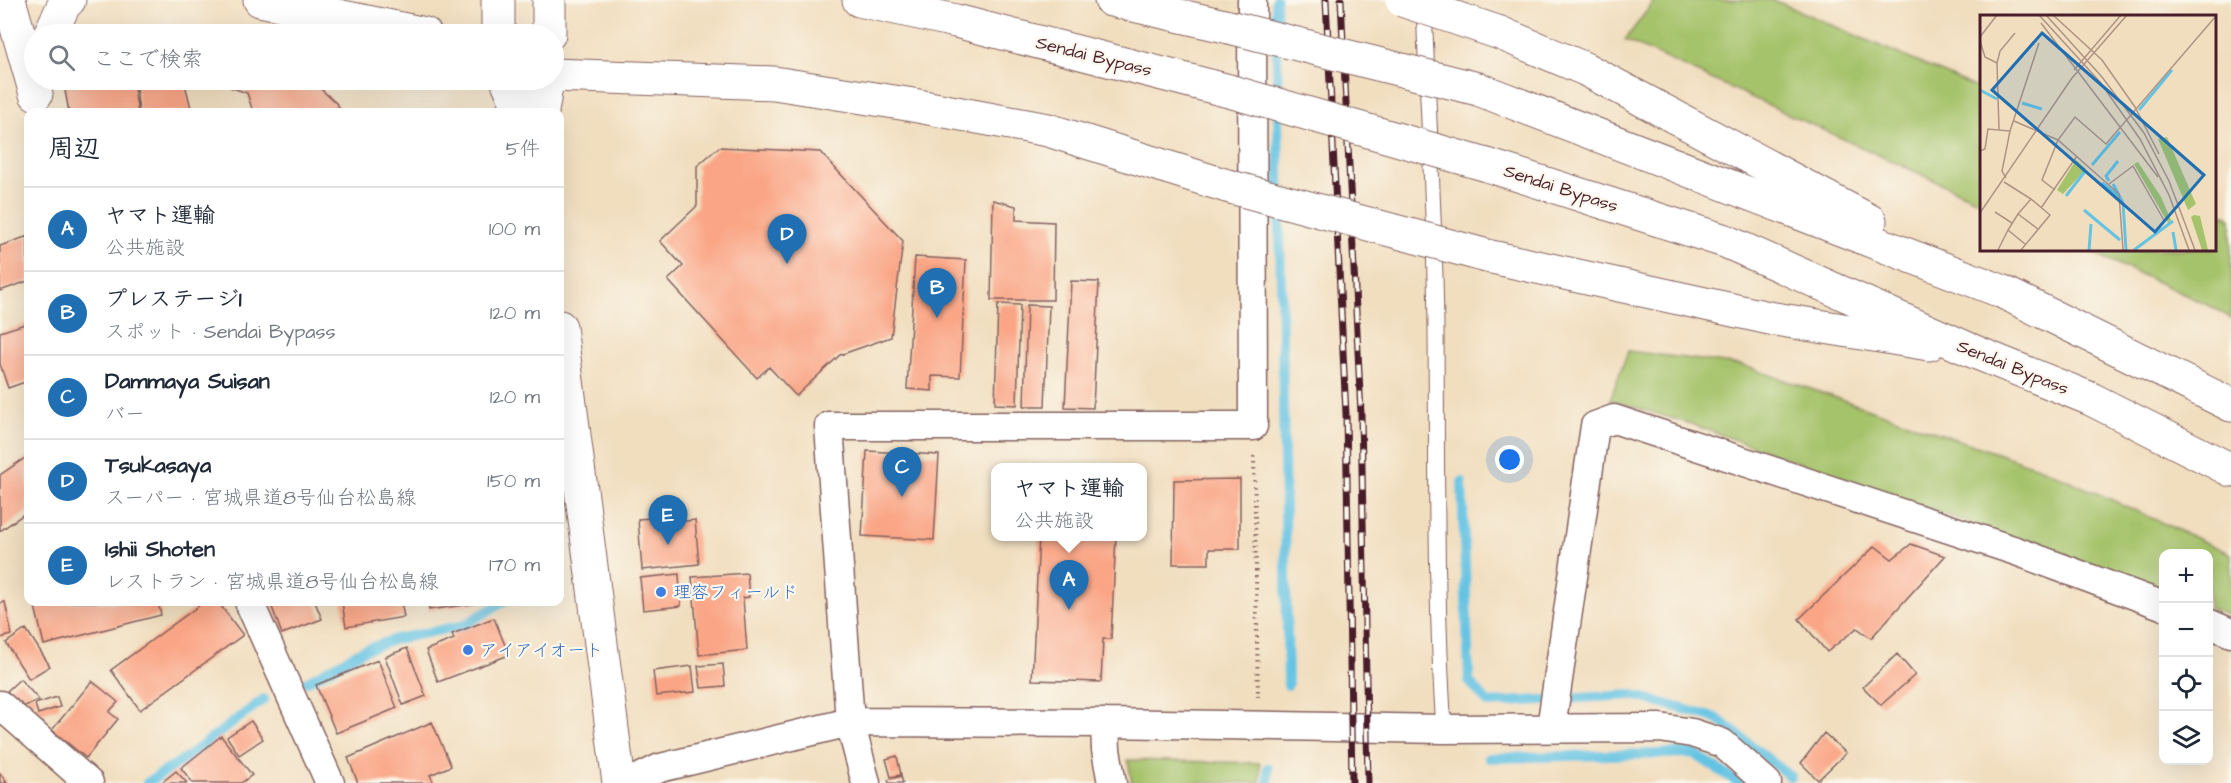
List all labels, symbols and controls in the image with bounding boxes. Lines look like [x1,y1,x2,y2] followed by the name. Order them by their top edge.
[1980,15,2216,250] inset map
[24,24,564,90] search box
[1033,30,1154,84] street label: Sendai Bypass
[45,41,78,74] icon: search
[93,44,203,75] text: ここで検索
[48,131,100,167] text: 周辺
[506,135,540,163] text: 5件
[1500,158,1621,220] street label: Sendai Bypass
[105,200,215,231] text: ヤマト運輸
[768,214,806,264] pin: D
[61,215,74,243] text: A
[489,215,540,243] text: 100 m
[105,234,185,262] text: 公共施設
[918,268,956,318] pin: B
[105,284,242,315] text: プレステージ1
[60,299,75,327] text: B
[490,299,540,327] text: 120 m
[105,318,336,346] text: スポット · Sendai Bypass
[1953,334,2072,402] street label: Sendai Bypass
[105,366,270,397] text: Dammaya Suisan
[60,383,75,411] text: C
[490,383,540,411] text: 120 m
[105,400,145,428] text: バー
[1495,445,1524,474] your location
[882,448,922,497] pin: C
[105,450,211,481] text: Tsukasaya
[991,463,1147,541] popup
[61,467,74,495] text: D
[487,467,540,495] text: 150 m
[1014,473,1124,504] text: ヤマト運輸
[105,484,416,512] text: スーパー · 宮城県道8号仙台松島線
[648,496,688,545] pin: E
[1014,507,1094,535] text: 公共施設
[105,534,215,565] text: Ishii Shoten
[2159,549,2213,765] map controls
[2159,549,2213,603] button: +
[62,551,73,579] text: E
[489,551,540,579] text: 170 m
[1050,560,1088,610] pin: A
[105,568,438,596] text: レストラン · 宮城県道8号仙台松島線
[673,580,798,605] place label: 理容フィールド
[654,585,668,599] marker: 理容フィールド
[2159,603,2213,657] button: −
[480,638,603,663] place label: アイアイオート
[461,643,475,657] marker: アイアイオート
[2159,657,2213,711] button: locate
[2159,711,2213,765] button: layers

